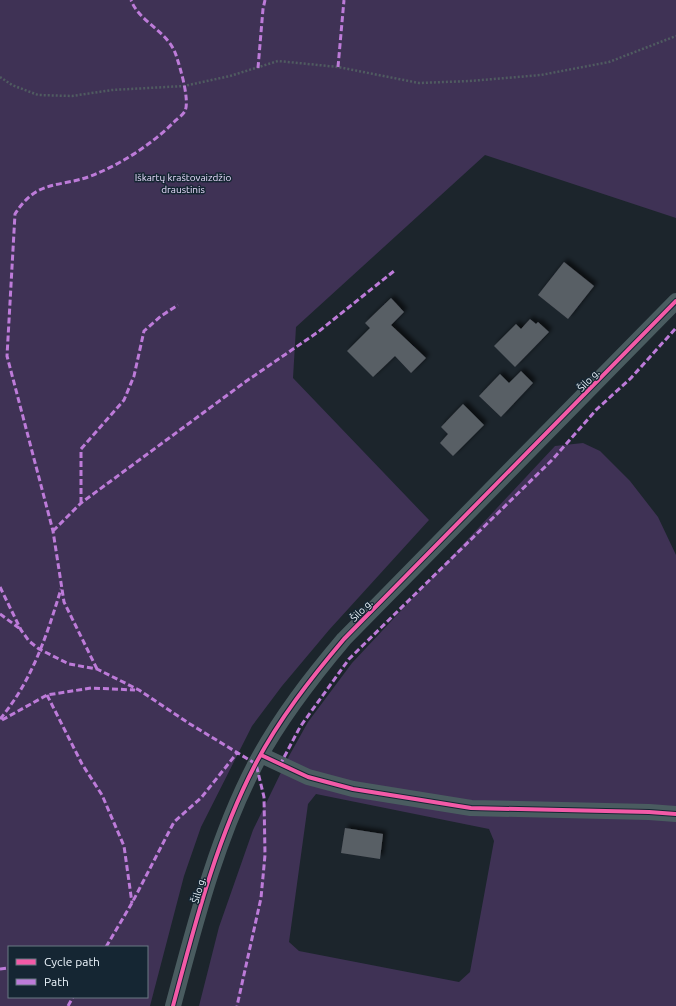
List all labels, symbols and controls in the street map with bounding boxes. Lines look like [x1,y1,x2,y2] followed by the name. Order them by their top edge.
[135,172,231,195] park label: Iškartų kraštovaizdžio draustinis
[574,366,602,394] street label: Šilo g.
[347,596,375,624] street label: Šilo g.
[188,876,208,904] street label: Šilo g.
[8,946,148,998] legend
[44,955,100,968] text: Cycle path
[44,975,69,988] text: Path

